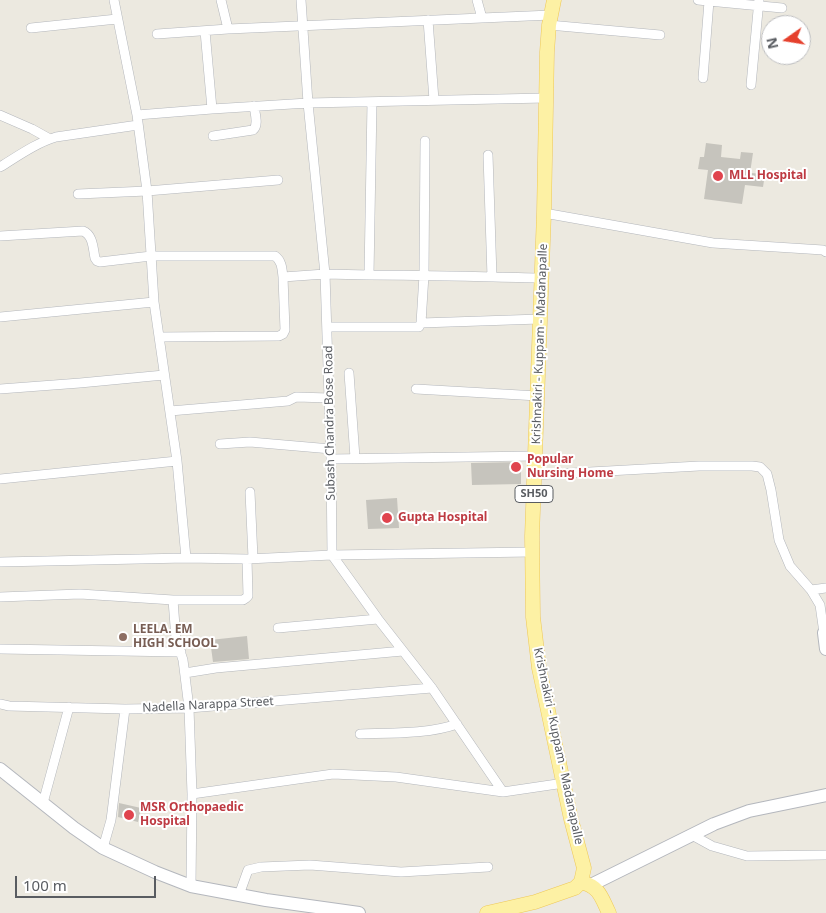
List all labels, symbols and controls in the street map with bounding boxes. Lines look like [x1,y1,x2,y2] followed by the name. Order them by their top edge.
[761,15,811,65] north arrow
[761,36,782,51] text: N
[711,169,725,183] marker: MLL Hospital
[729,169,807,183] place label: MLL Hospital
[529,243,551,445] street label: Krishnakiri - Kuppam - Madanapalle
[321,345,339,501] street label: Subash Chandra Bose Road
[527,453,614,481] place label: Popular Nursing Home
[509,460,523,474] marker: Popular Nursing Home
[515,486,553,502] road number: SH50
[380,511,394,525] marker: Gupta Hospital
[398,511,487,525] place label: Gupta Hospital
[133,623,217,651] place label: LEELA. EM HIGH SCHOOL
[117,631,129,643] marker: LEELA. EM HIGH SCHOOL
[530,646,586,846] street label: Krishnakiri - Kuppam - Madanapalle
[142,694,274,716] street label: Nadella Narappa Street
[140,801,244,829] place label: MSR Orthopaedic Hospital
[122,808,136,822] marker: MSR Orthopaedic Hospital
[18,866,159,898] scale bar
[23,875,67,895] text: 100 m

